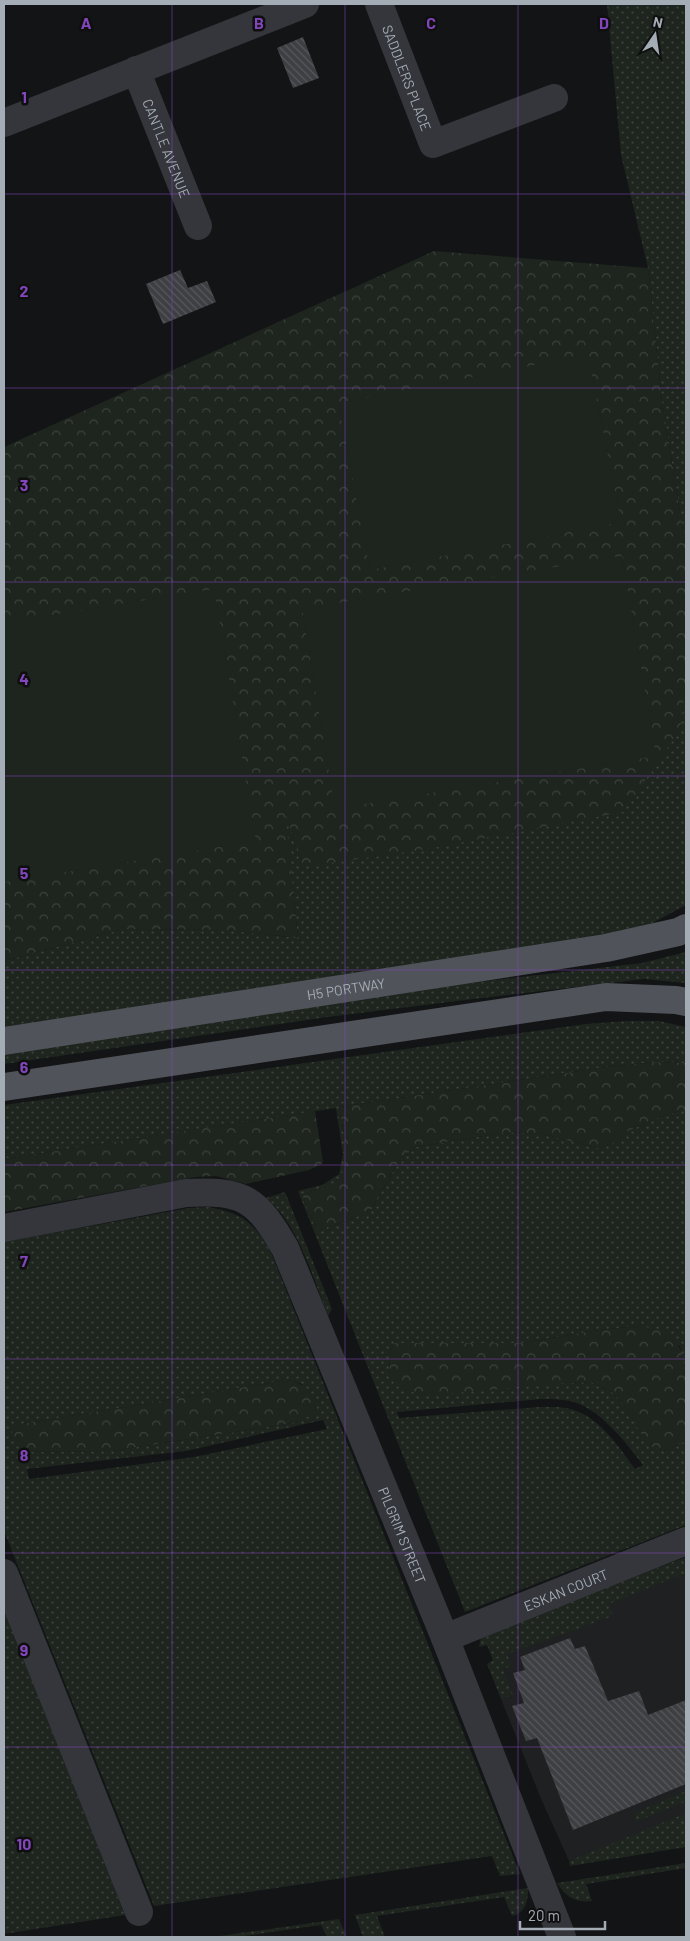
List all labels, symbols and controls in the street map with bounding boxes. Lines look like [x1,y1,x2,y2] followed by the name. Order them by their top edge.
[630,10,680,60] north arrow
[81,13,92,32] text: A
[254,13,264,32] text: B
[599,13,609,32] text: D
[652,13,664,31] text: N
[380,23,436,133] street label: SADDLERS PLACE
[21,87,27,106] text: 1
[140,96,194,200] street label: CANTLE AVENUE
[20,281,29,300] text: 2
[20,475,28,494] text: 3
[19,669,29,688] text: 4
[20,863,29,882] text: 5
[306,974,386,1003] street label: H5 PORTWAY
[20,1057,29,1076] text: 6
[20,1251,28,1270] text: 7
[20,1445,29,1464] text: 8
[375,1484,430,1586] street label: PILGRIM STREET
[521,1565,610,1614] street label: ESKAN COURT
[20,1640,28,1659] text: 9
[17,1834,31,1853] text: 10
[520,1898,605,1930] scale bar
[528,1906,560,1924] text: 20 m

